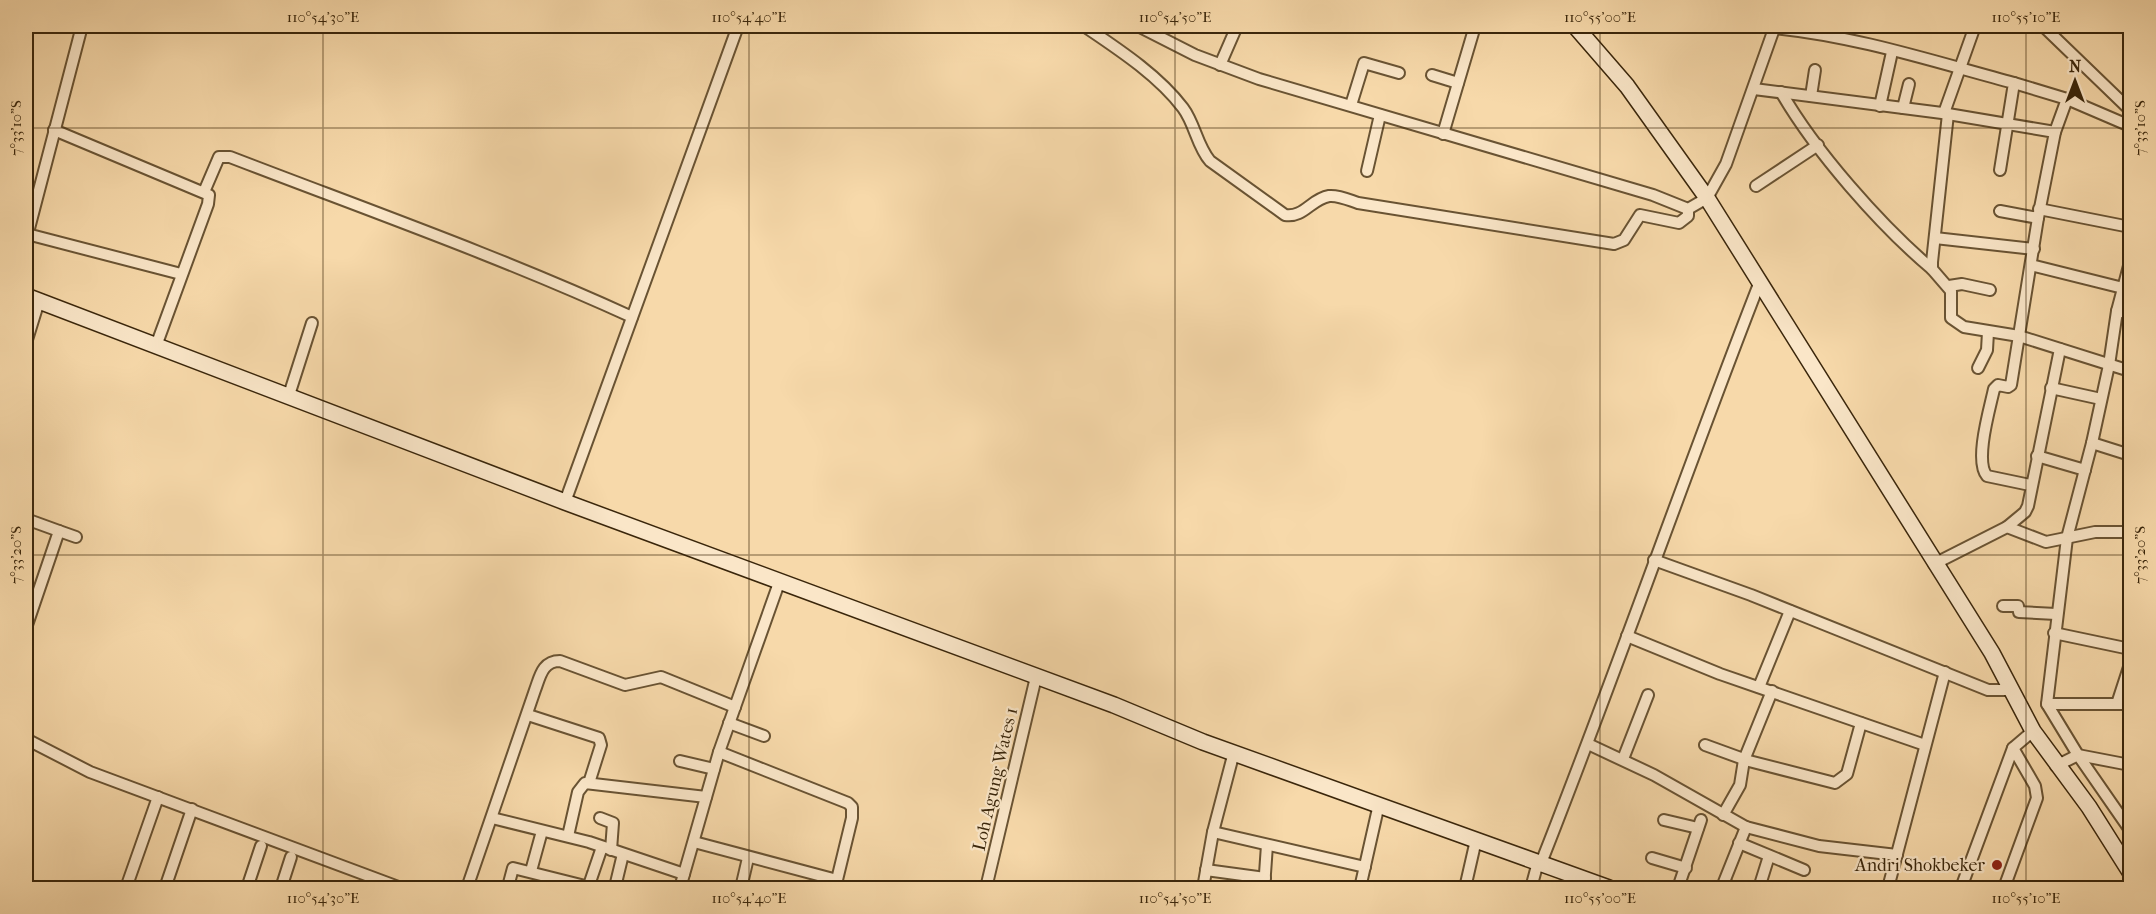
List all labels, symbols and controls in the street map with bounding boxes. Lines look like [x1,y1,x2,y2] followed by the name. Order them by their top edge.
[287,8,359,26] text: 110°54'30"E
[711,8,787,26] text: 110°54'40"E
[1139,8,1211,26] text: 110°54'50"E
[1564,8,1636,26] text: 110°55'00"E
[1991,8,2061,26] text: 110°55'10"E
[2045,51,2105,111] north arrow
[2069,57,2082,76] text: N
[7,100,25,156] text: 7°33'10"S
[2131,100,2149,156] text: 7°33'10"S
[7,526,25,584] text: 7°33'20"S
[2131,526,2149,584] text: 7°33'20"S
[969,705,1022,853] street label: Loh Agung Wates 1
[1854,855,1985,876] place label: Andri Shokbeker
[1990,858,2004,872] marker: Andri Shokbeker
[287,889,359,907] text: 110°54'30"E
[711,889,787,907] text: 110°54'40"E
[1139,889,1211,907] text: 110°54'50"E
[1564,889,1636,907] text: 110°55'00"E
[1991,889,2061,907] text: 110°55'10"E

